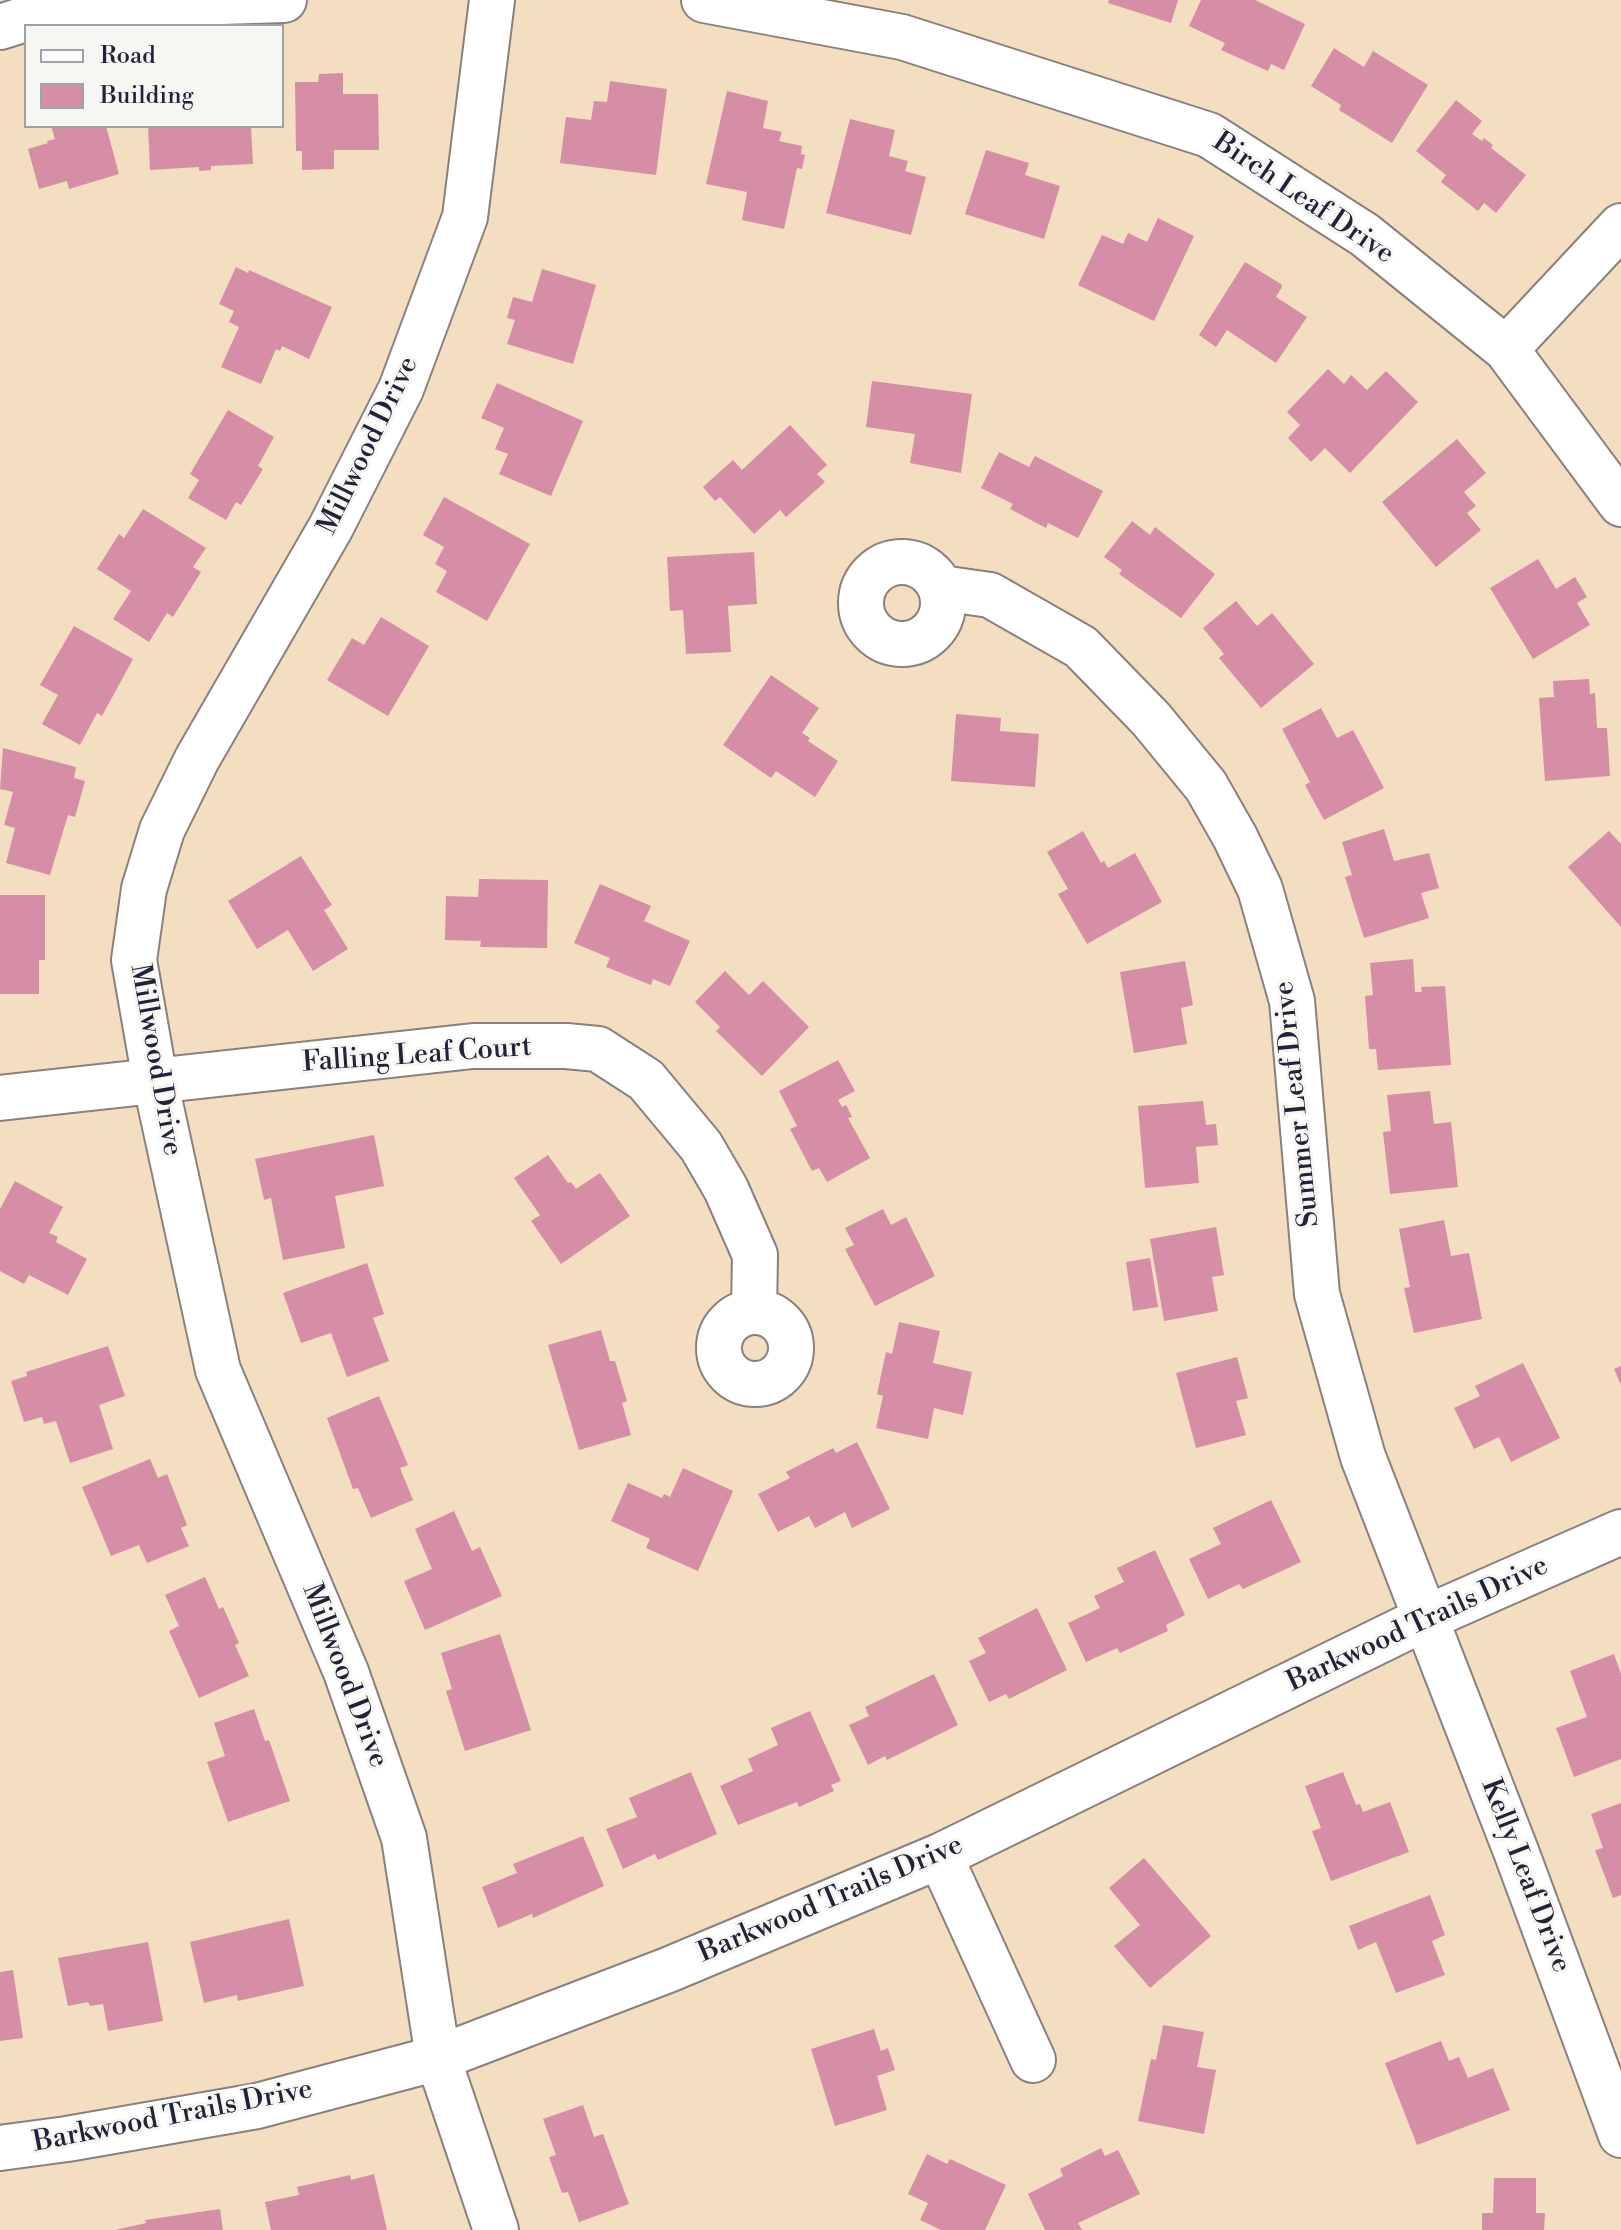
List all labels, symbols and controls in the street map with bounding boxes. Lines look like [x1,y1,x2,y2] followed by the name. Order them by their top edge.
[24,24,284,128] legend
[100,41,156,71] text: Road
[100,81,194,111] text: Building
[1206,126,1400,272] street label: Birch Leaf Drive
[311,351,427,541] street label: Millwood Drive
[122,962,188,1158] street label: Millwood Drive
[1268,979,1328,1229] street label: Summer Leaf Drive
[301,1031,533,1081] street label: Falling Leaf Court
[1282,1550,1554,1700] street label: Barkwood Trails Drive
[294,1579,394,1773] street label: Millwood Drive
[1473,1775,1577,1977] street label: Kelly Leaf Drive
[694,1829,968,1971] street label: Barkwood Trails Drive
[30,2073,316,2161] street label: Barkwood Trails Drive

